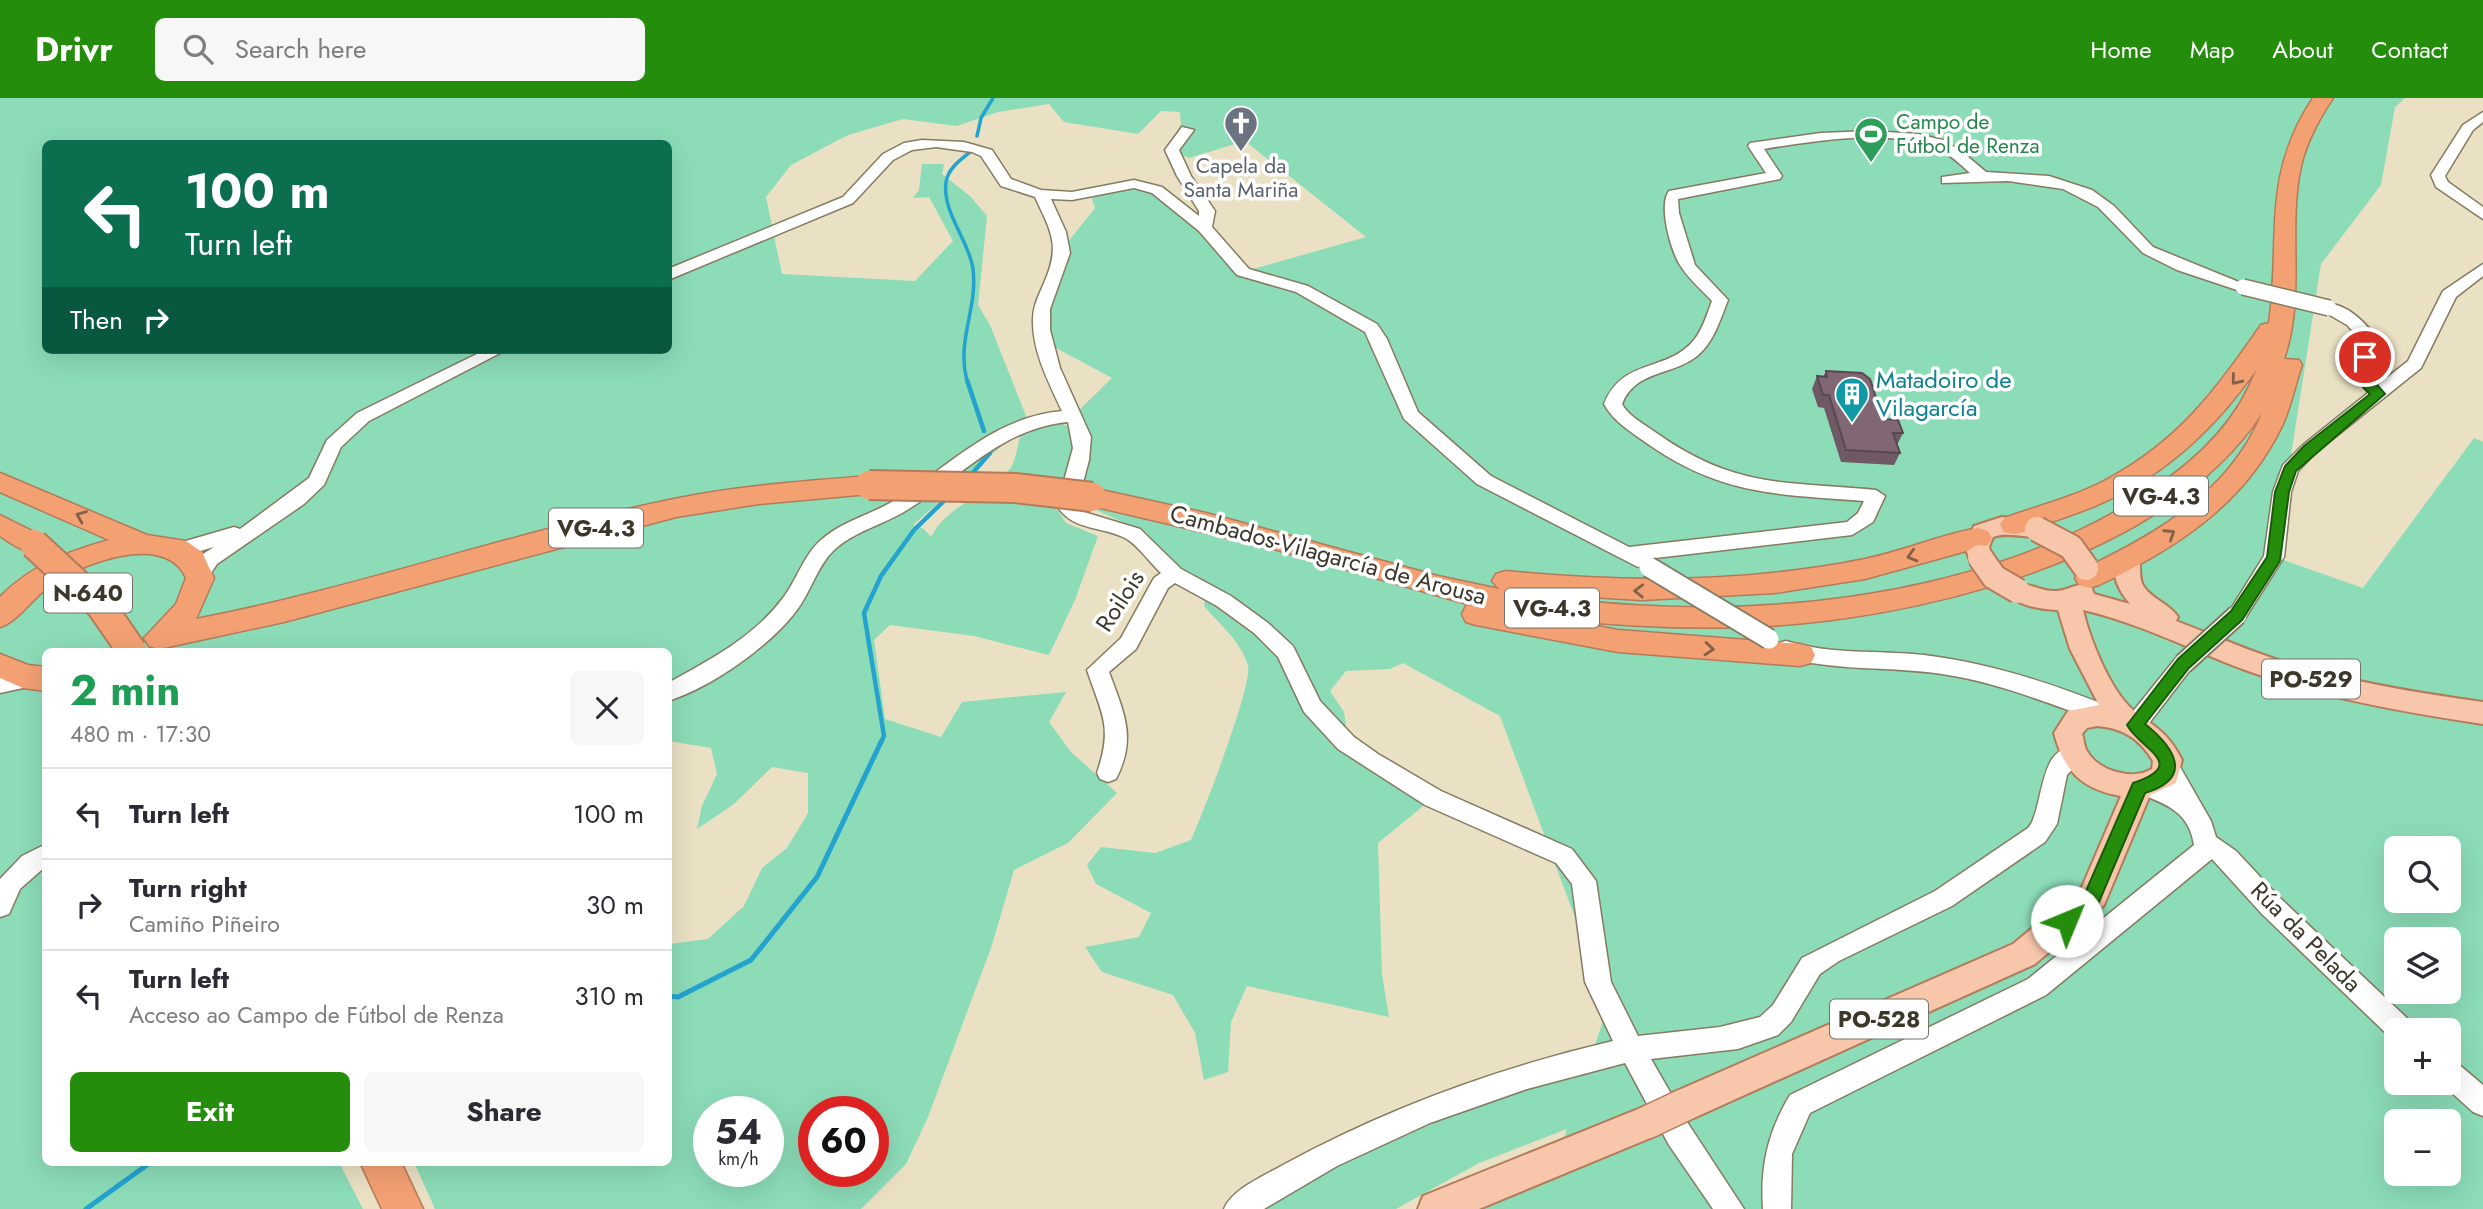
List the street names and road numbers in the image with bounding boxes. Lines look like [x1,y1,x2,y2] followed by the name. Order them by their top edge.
[2114,476,2208,516] road number: VG-4.3
[1166,495,1490,614] street label: Cambados-Vilagarcía de Arousa
[549,508,643,548] road number: VG-4.3
[1087,563,1153,638] street label: Roilois
[44,573,132,612] road number: N-640
[1505,588,1599,628] road number: VG-4.3
[2262,660,2360,698] road number: PO-529
[2243,873,2370,1000] street label: Rúa da Pelada
[1830,1000,1928,1038] road number: PO-528

